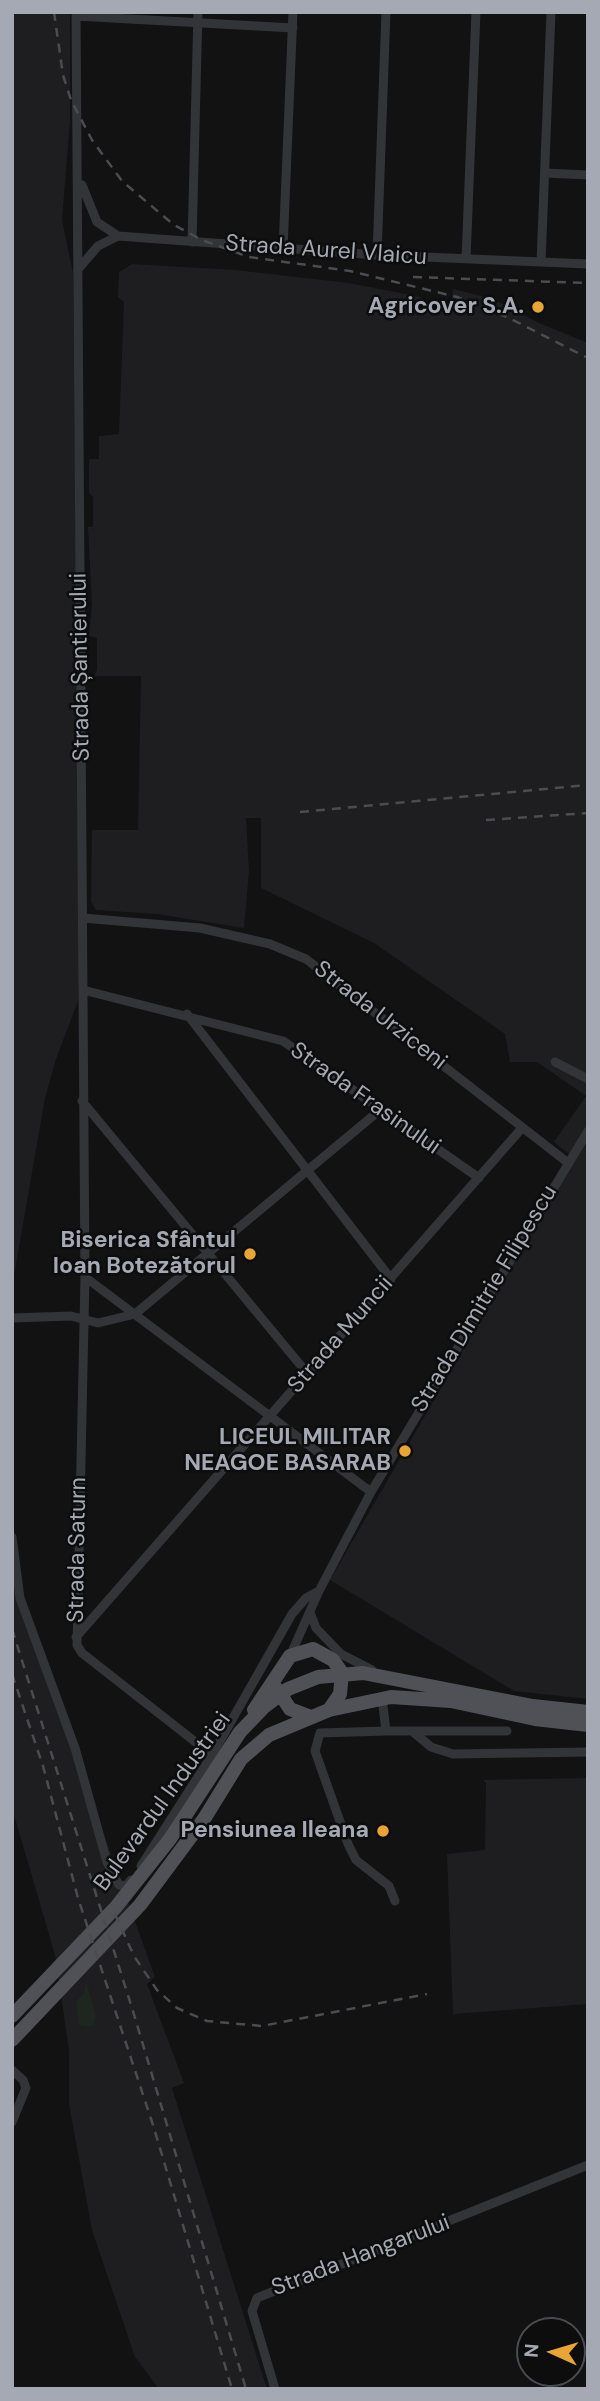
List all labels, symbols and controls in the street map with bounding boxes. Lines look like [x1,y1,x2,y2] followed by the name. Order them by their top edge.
[224,230,428,272] street label: Strada Aurel Vlaicu
[368,293,524,321] place label: Agricover S.A.
[530,299,546,315] marker: Agricover S.A.
[66,572,96,762] street label: Strada Șantierului
[308,956,452,1076] street label: Strada Urziceni
[285,1037,445,1161] street label: Strada Frasinului
[406,1181,564,1417] street label: Strada Dimitrie Filipescu
[53,1227,236,1281] place label: Biserica Sfântul Ioan Botezătorul
[242,1246,258,1262] marker: Biserica Sfântul Ioan Botezătorul
[283,1271,399,1399] street label: Strada Muncii
[184,1424,391,1478] place label: LICEUL MILITAR NEAGOE BASARAB
[397,1443,413,1459] marker: LICEUL MILITAR NEAGOE BASARAB
[63,1477,93,1623] street label: Strada Saturn
[89,1707,237,1897] street label: Bulevardul Industriei
[180,1817,369,1845] place label: Pensiunea Ileana
[375,1823,391,1839] marker: Pensiunea Ileana
[268,2209,454,2303] street label: Strada Hangarului
[516,2317,586,2387] north arrow
[519,2343,544,2358] text: N

